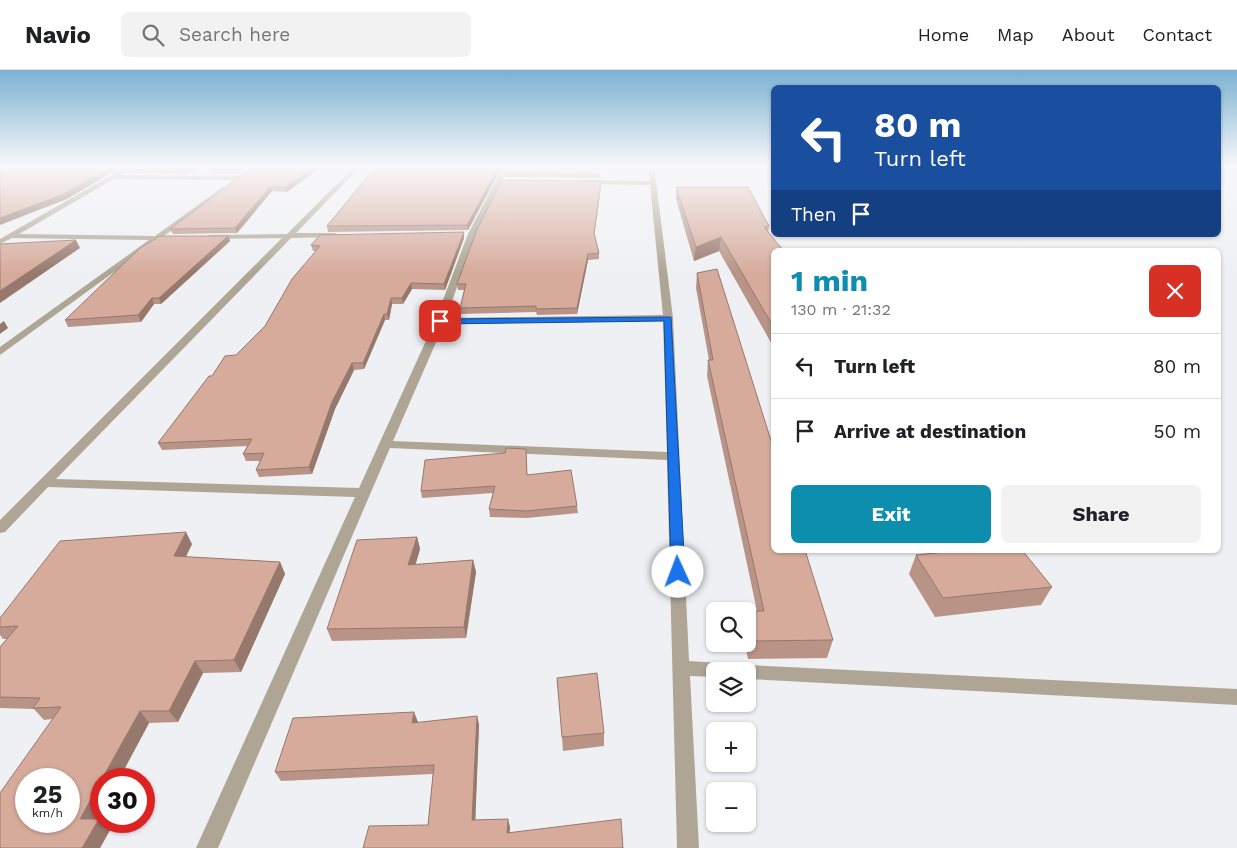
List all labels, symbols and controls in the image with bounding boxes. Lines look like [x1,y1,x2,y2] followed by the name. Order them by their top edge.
[121,12,471,57] search box
[25,21,91,49] text: Navio
[139,21,167,49] icon: search
[179,23,290,46] text: Search here
[918,24,969,45] text: Home
[997,24,1034,45] text: Map
[1062,24,1114,45] text: About
[1142,24,1212,45] text: Contact
[874,104,961,146] text: 80 m
[791,105,856,170] icon: left
[874,146,966,171] text: Turn left
[847,200,875,228] icon: arrive
[791,203,837,226] text: Then
[791,263,868,298] text: 1 min
[1149,265,1201,317] button: close
[419,300,461,342] pin
[791,300,891,319] text: 130 m · 21:32
[426,307,454,335] icon: arrive
[791,352,819,380] icon: left
[834,355,915,378] text: Turn left
[1153,355,1201,378] text: 80 m
[791,417,819,445] icon: arrive
[834,420,1026,443] text: Arrive at destination
[1154,420,1201,443] text: 50 m
[791,485,991,543] button: Exit
[1001,485,1201,543] button: Share
[651,545,703,597] position arrow
[706,602,756,832] map controls
[706,602,756,652] button: search
[706,662,756,712] button: layers
[706,722,756,772] button: +
[90,768,155,833] speed limit sign: 30
[33,780,62,809] text: 25
[706,782,756,832] button: −
[32,806,63,820] text: km/h

